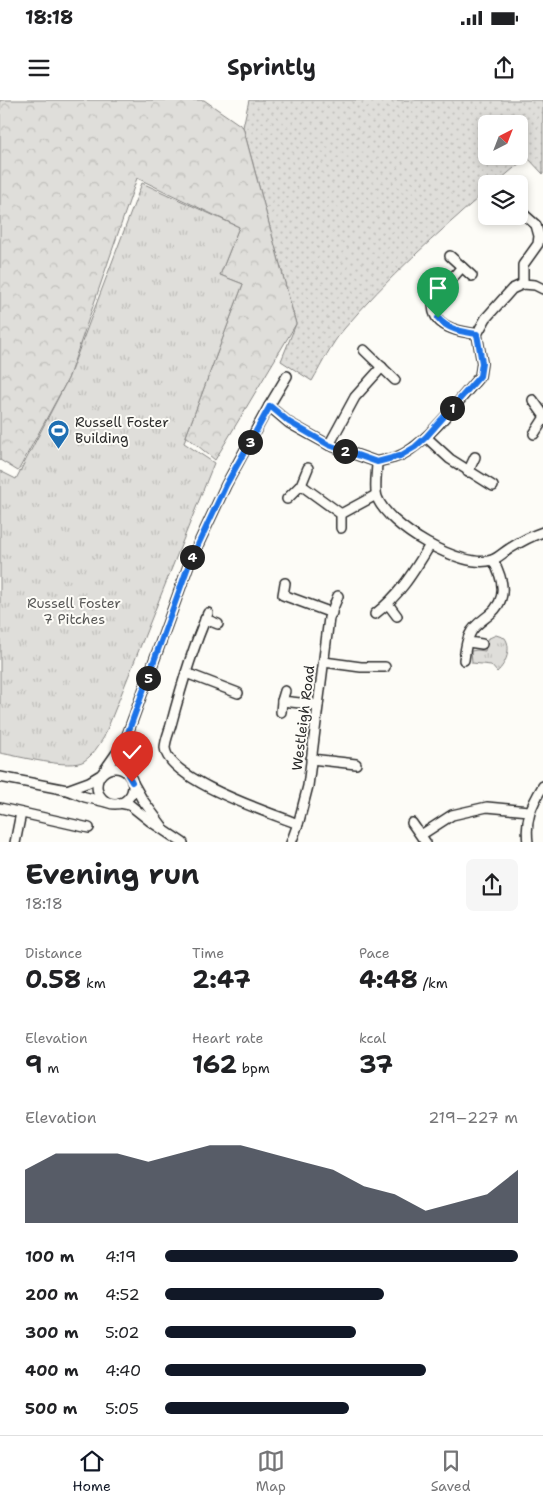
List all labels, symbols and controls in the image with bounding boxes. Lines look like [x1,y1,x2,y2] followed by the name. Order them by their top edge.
[25,5,73,30] text: 18:18
[227,53,316,82] text: Sprintly
[25,54,53,82] icon: menu
[490,54,518,82] icon: share
[478,115,528,165] north arrow
[478,115,528,225] map controls
[478,175,528,225] button: layers
[417,267,459,318] pin
[424,274,452,302] icon: arrive
[440,396,464,420] pin: 1
[449,399,456,417] text: 1
[75,413,169,447] place label: Russell Foster Building
[47,418,71,449] sports icon: Russell Foster Building
[238,430,262,454] pin: 3
[246,433,255,451] text: 3
[332,438,358,464] pin: 2
[341,442,350,460] text: 2
[180,544,204,570] pin: 4
[188,548,197,566] text: 4
[27,594,121,628] park label: Russell Foster 7 Pitches
[288,664,318,772] street label: Westleigh Road
[136,666,160,690] pin: 5
[144,669,153,687] text: 5
[111,731,153,782] pin
[118,738,146,766] icon: check
[25,855,200,893] text: Evening run
[466,859,518,911] button: share
[25,893,63,914] text: 18:18
[25,944,82,962] text: Distance
[192,944,224,962] text: Time
[359,944,390,962] text: Pace
[25,962,81,996] text: 0.58
[192,962,251,996] text: 2:47
[359,962,418,996] text: 4:48
[81,974,106,992] text: km
[418,974,448,992] text: /km
[25,1029,88,1047] text: Elevation
[192,1029,263,1047] text: Heart rate
[359,1029,386,1047] text: kcal
[25,1047,43,1081] text: 9
[192,1047,237,1081] text: 162
[359,1047,393,1081] text: 37
[43,1059,59,1077] text: m
[237,1059,270,1077] text: bpm
[25,1107,97,1128] text: Elevation
[428,1107,518,1128] text: 219–227 m
[25,1246,74,1267] text: 100 m
[105,1246,136,1267] text: 4:19
[25,1284,78,1305] text: 200 m
[105,1284,140,1305] text: 4:52
[25,1322,79,1343] text: 300 m
[105,1322,139,1343] text: 5:02
[25,1360,79,1381] text: 400 m
[105,1360,141,1381] text: 4:40
[25,1398,77,1419] text: 500 m
[105,1398,139,1419] text: 5:05
[72,1447,111,1495] tab: Home
[256,1447,286,1495] tab: Map
[431,1447,471,1495] tab: Saved

